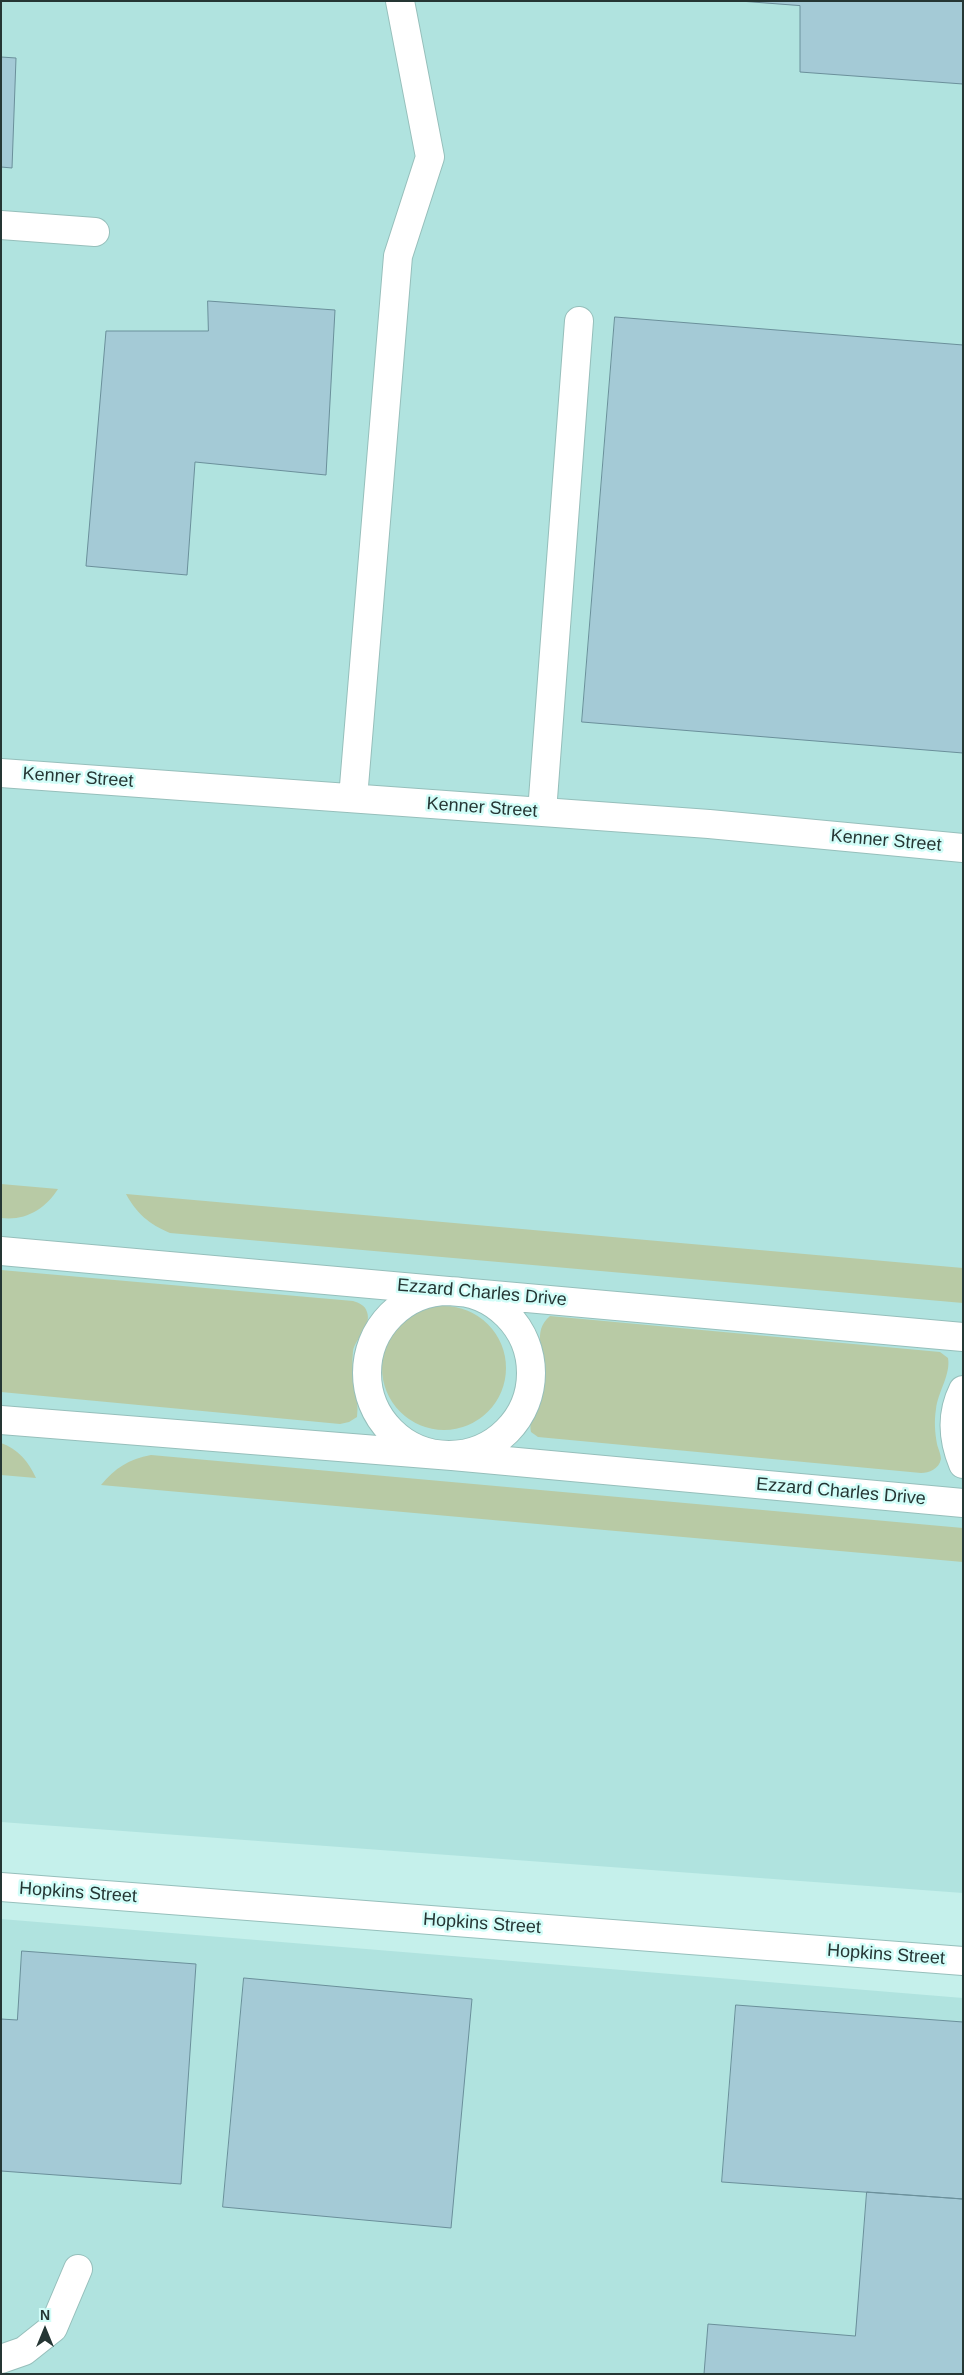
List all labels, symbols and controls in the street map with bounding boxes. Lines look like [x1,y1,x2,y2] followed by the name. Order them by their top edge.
[22,763,134,793] street label: Kenner Street
[426,793,538,823] street label: Kenner Street
[830,825,942,857] street label: Kenner Street
[396,1275,568,1311] street label: Ezzard Charles Drive
[755,1474,927,1510] street label: Ezzard Charles Drive
[18,1878,138,1908] street label: Hopkins Street
[422,1909,542,1939] street label: Hopkins Street
[826,1940,946,1970] street label: Hopkins Street
[20,2305,70,2355] north arrow
[40,2307,50,2323] text: N

